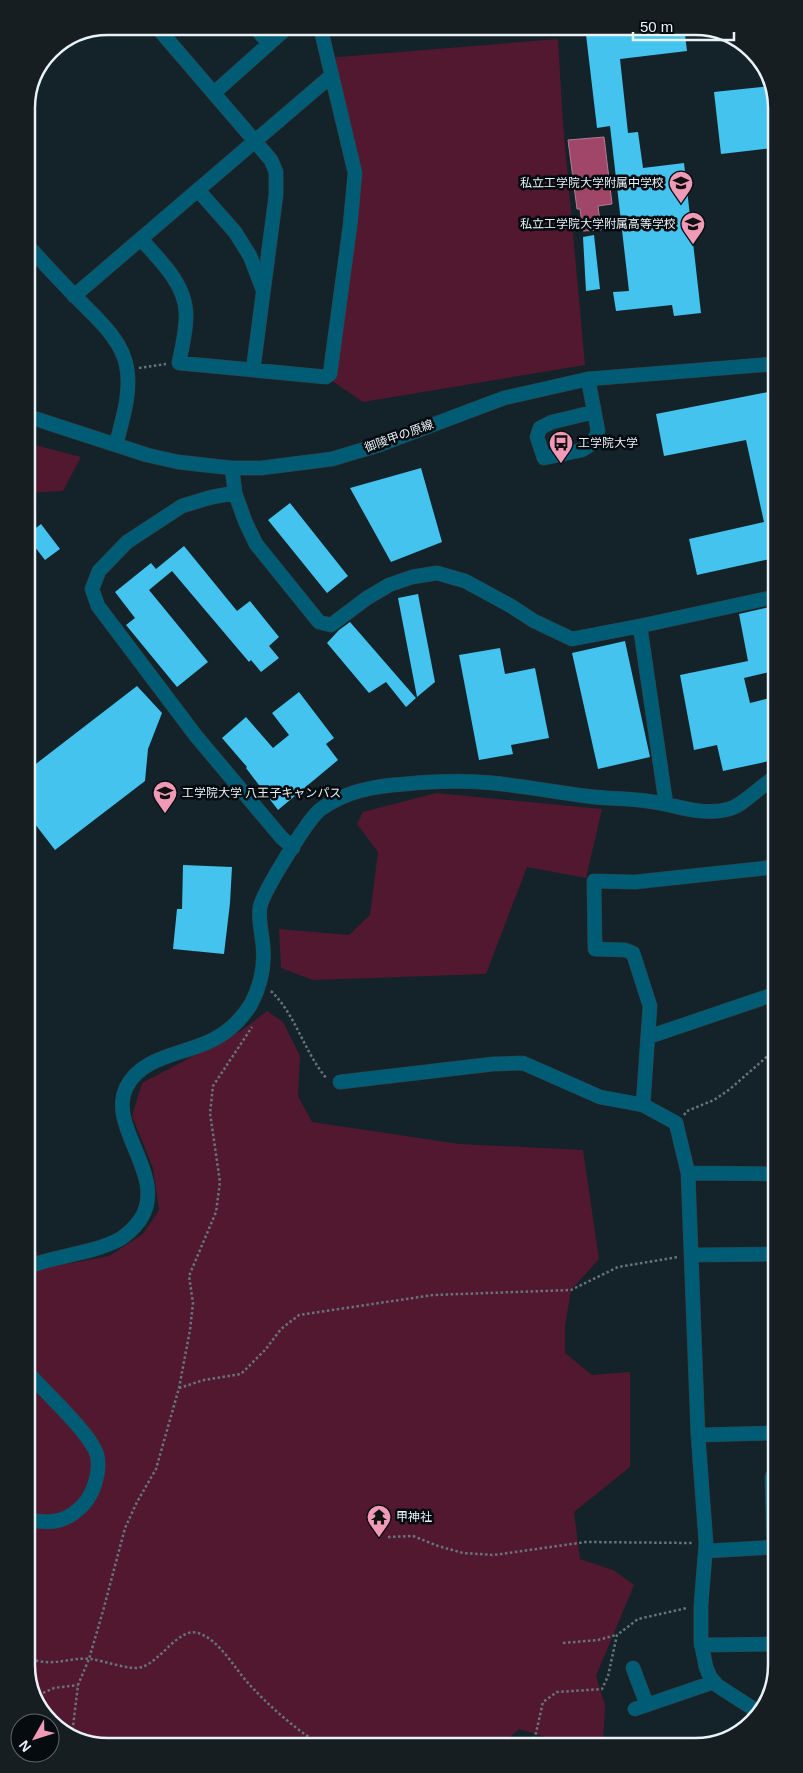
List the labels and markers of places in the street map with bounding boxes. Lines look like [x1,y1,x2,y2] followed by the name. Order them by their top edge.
[668,170,694,204] school or university icon: 私立工学院大学附属中学校
[520,176,664,190] place label: 私立工学院大学附属中学校
[680,211,706,245] school or university icon: 私立工学院大学附属高等学校
[520,217,676,231] place label: 私立工学院大学附属高等学校
[548,430,574,464] bus stop icon: 工学院大学
[578,436,638,450] place label: 工学院大学
[152,780,178,814] school or university icon: 工学院大学 八王子キャンパス
[182,786,341,800] place label: 工学院大学 八王子キャンパス
[366,1504,392,1538] temple icon: 甲神社
[396,1510,432,1524] place label: 甲神社

